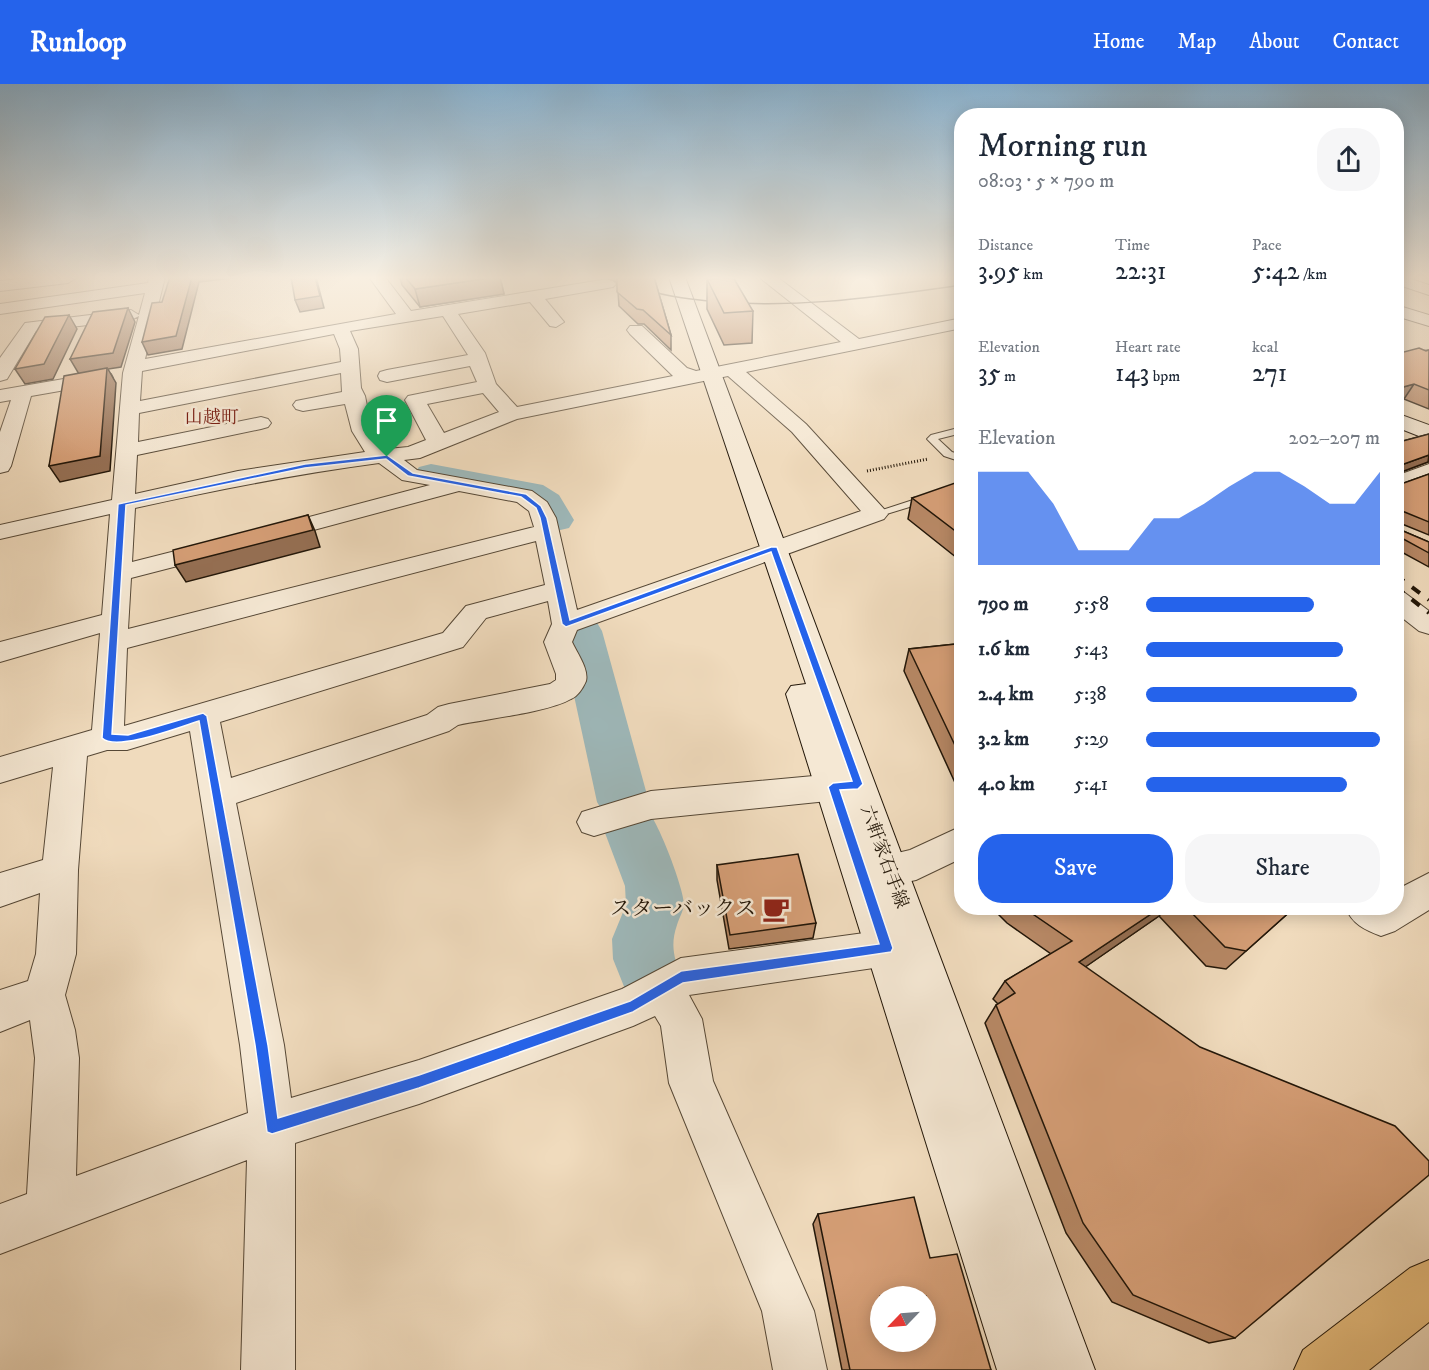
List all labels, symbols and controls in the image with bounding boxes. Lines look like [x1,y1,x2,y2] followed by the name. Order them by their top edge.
[30,25,126,60] text: Runloop
[1093,29,1145,55] text: Home
[1178,29,1216,55] text: Map
[1249,29,1300,55] text: About
[1333,29,1399,55] text: Contact
[978,126,1147,167] text: Morning run
[1317,128,1380,191] button: share
[978,169,1114,194] text: 08:03 · 5 × 790 m
[978,235,1033,255] text: Distance
[1115,235,1150,255] text: Time
[1252,235,1282,255] text: Pace
[978,255,1020,288] text: 3.95
[1115,255,1167,288] text: 22:31
[1252,255,1299,288] text: 5:42
[1020,264,1043,284] text: km
[1299,264,1327,284] text: /km
[978,337,1040,357] text: Elevation
[1115,337,1181,357] text: Heart rate
[1252,337,1278,357] text: kcal
[978,357,1001,390] text: 35
[1115,357,1149,390] text: 143
[1252,357,1287,390] text: 271
[1001,366,1016,386] text: m
[1149,366,1180,386] text: bpm
[361,395,412,457] pin
[370,404,403,437] icon: arrive
[185,407,239,429] district label: 山越町
[978,426,1055,451] text: Elevation
[1289,426,1380,451] text: 202–207 m
[978,592,1029,617] text: 790 m
[1074,592,1109,617] text: 5:58
[978,637,1030,662] text: 1.6 km
[1074,637,1108,662] text: 5:43
[978,682,1034,707] text: 2.4 km
[1074,682,1107,707] text: 5:38
[978,727,1029,752] text: 3.2 km
[1074,727,1109,752] text: 5:29
[978,772,1035,797] text: 4.0 km
[1074,772,1108,797] text: 5:41
[855,802,913,912] street label: 六軒家石手線
[978,834,1173,903] button: Save
[1185,834,1380,903] button: Share
[761,894,791,924] cafe icon: スターバックス
[610,896,756,922] place label: スターバックス
[870,1286,936,1352] north arrow
[870,1286,936,1352] map controls

